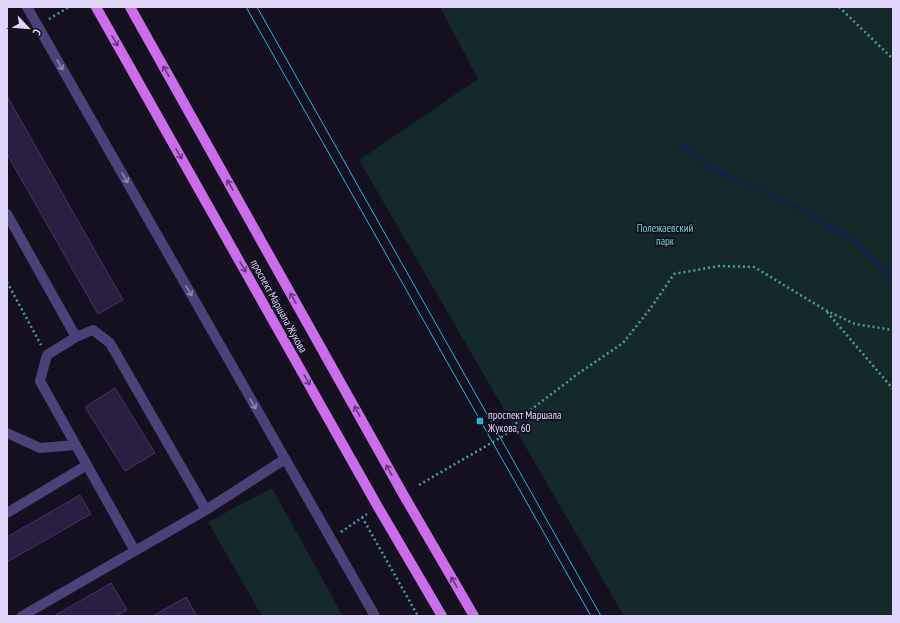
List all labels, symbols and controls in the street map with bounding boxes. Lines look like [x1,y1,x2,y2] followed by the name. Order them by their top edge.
[8,8,48,48] north arrow
[30,27,44,38] text: С
[111,35,119,47] one-way arrow
[57,59,65,71] one-way arrow
[162,65,169,77] one-way arrow
[176,148,184,160] one-way arrow
[121,172,129,184] one-way arrow
[225,179,233,191] one-way arrow
[637,221,693,248] park label: Полежаевский парк
[248,257,310,355] street label: проспект Маршала Жукова
[240,261,248,273] one-way arrow
[186,285,193,297] one-way arrow
[289,292,296,304] one-way arrow
[304,374,312,386] one-way arrow
[250,398,258,410] one-way arrow
[352,406,360,418] one-way arrow
[487,408,561,435] place label: проспект Маршала Жукова, 60
[475,416,485,426] marker: проспект Маршала Жукова, 60
[385,464,392,476] one-way arrow
[449,576,457,588] one-way arrow

